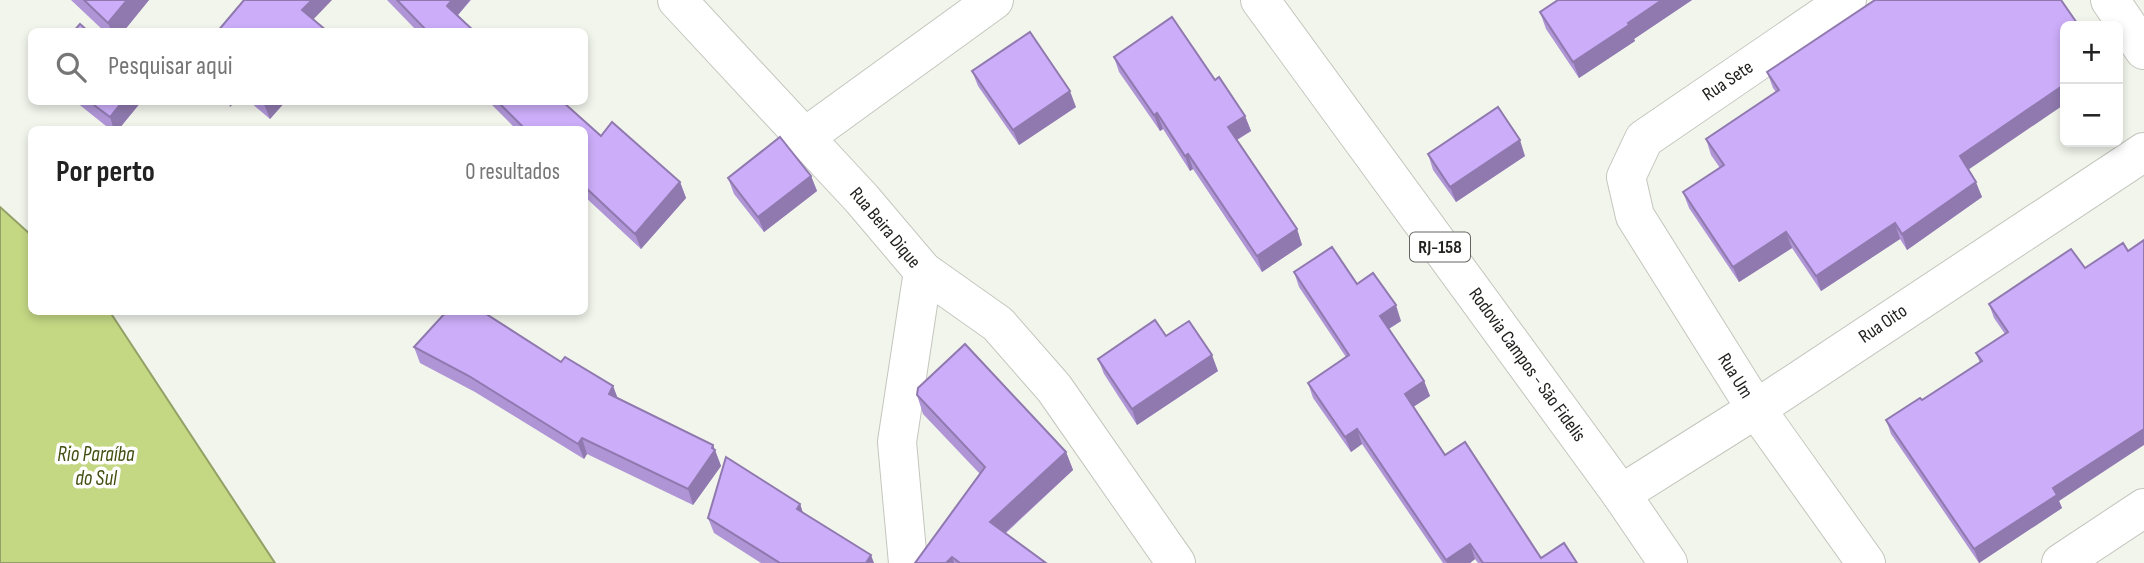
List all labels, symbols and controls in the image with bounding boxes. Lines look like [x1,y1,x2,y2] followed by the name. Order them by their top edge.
[2060,21,2123,147] map controls
[2060,21,2123,84] button: +
[28,28,588,105] search box
[52,48,90,86] icon: search
[108,51,233,82] text: Pesquisar aqui
[1698,56,1758,106] street label: Rua Sete
[2060,84,2123,147] button: −
[56,154,155,190] text: Por perto
[465,158,560,186] text: 0 resultados
[845,183,925,273] street label: Rua Beira Dique
[1410,232,1470,262] road number: RJ-158
[1463,284,1591,447] street label: Rodovia Campos - São Fidelis
[1854,300,1912,348] street label: Rua Oito
[1712,349,1758,403] street label: Rua Um
[57,442,135,491] water label: Rio Paraíba do Sul

